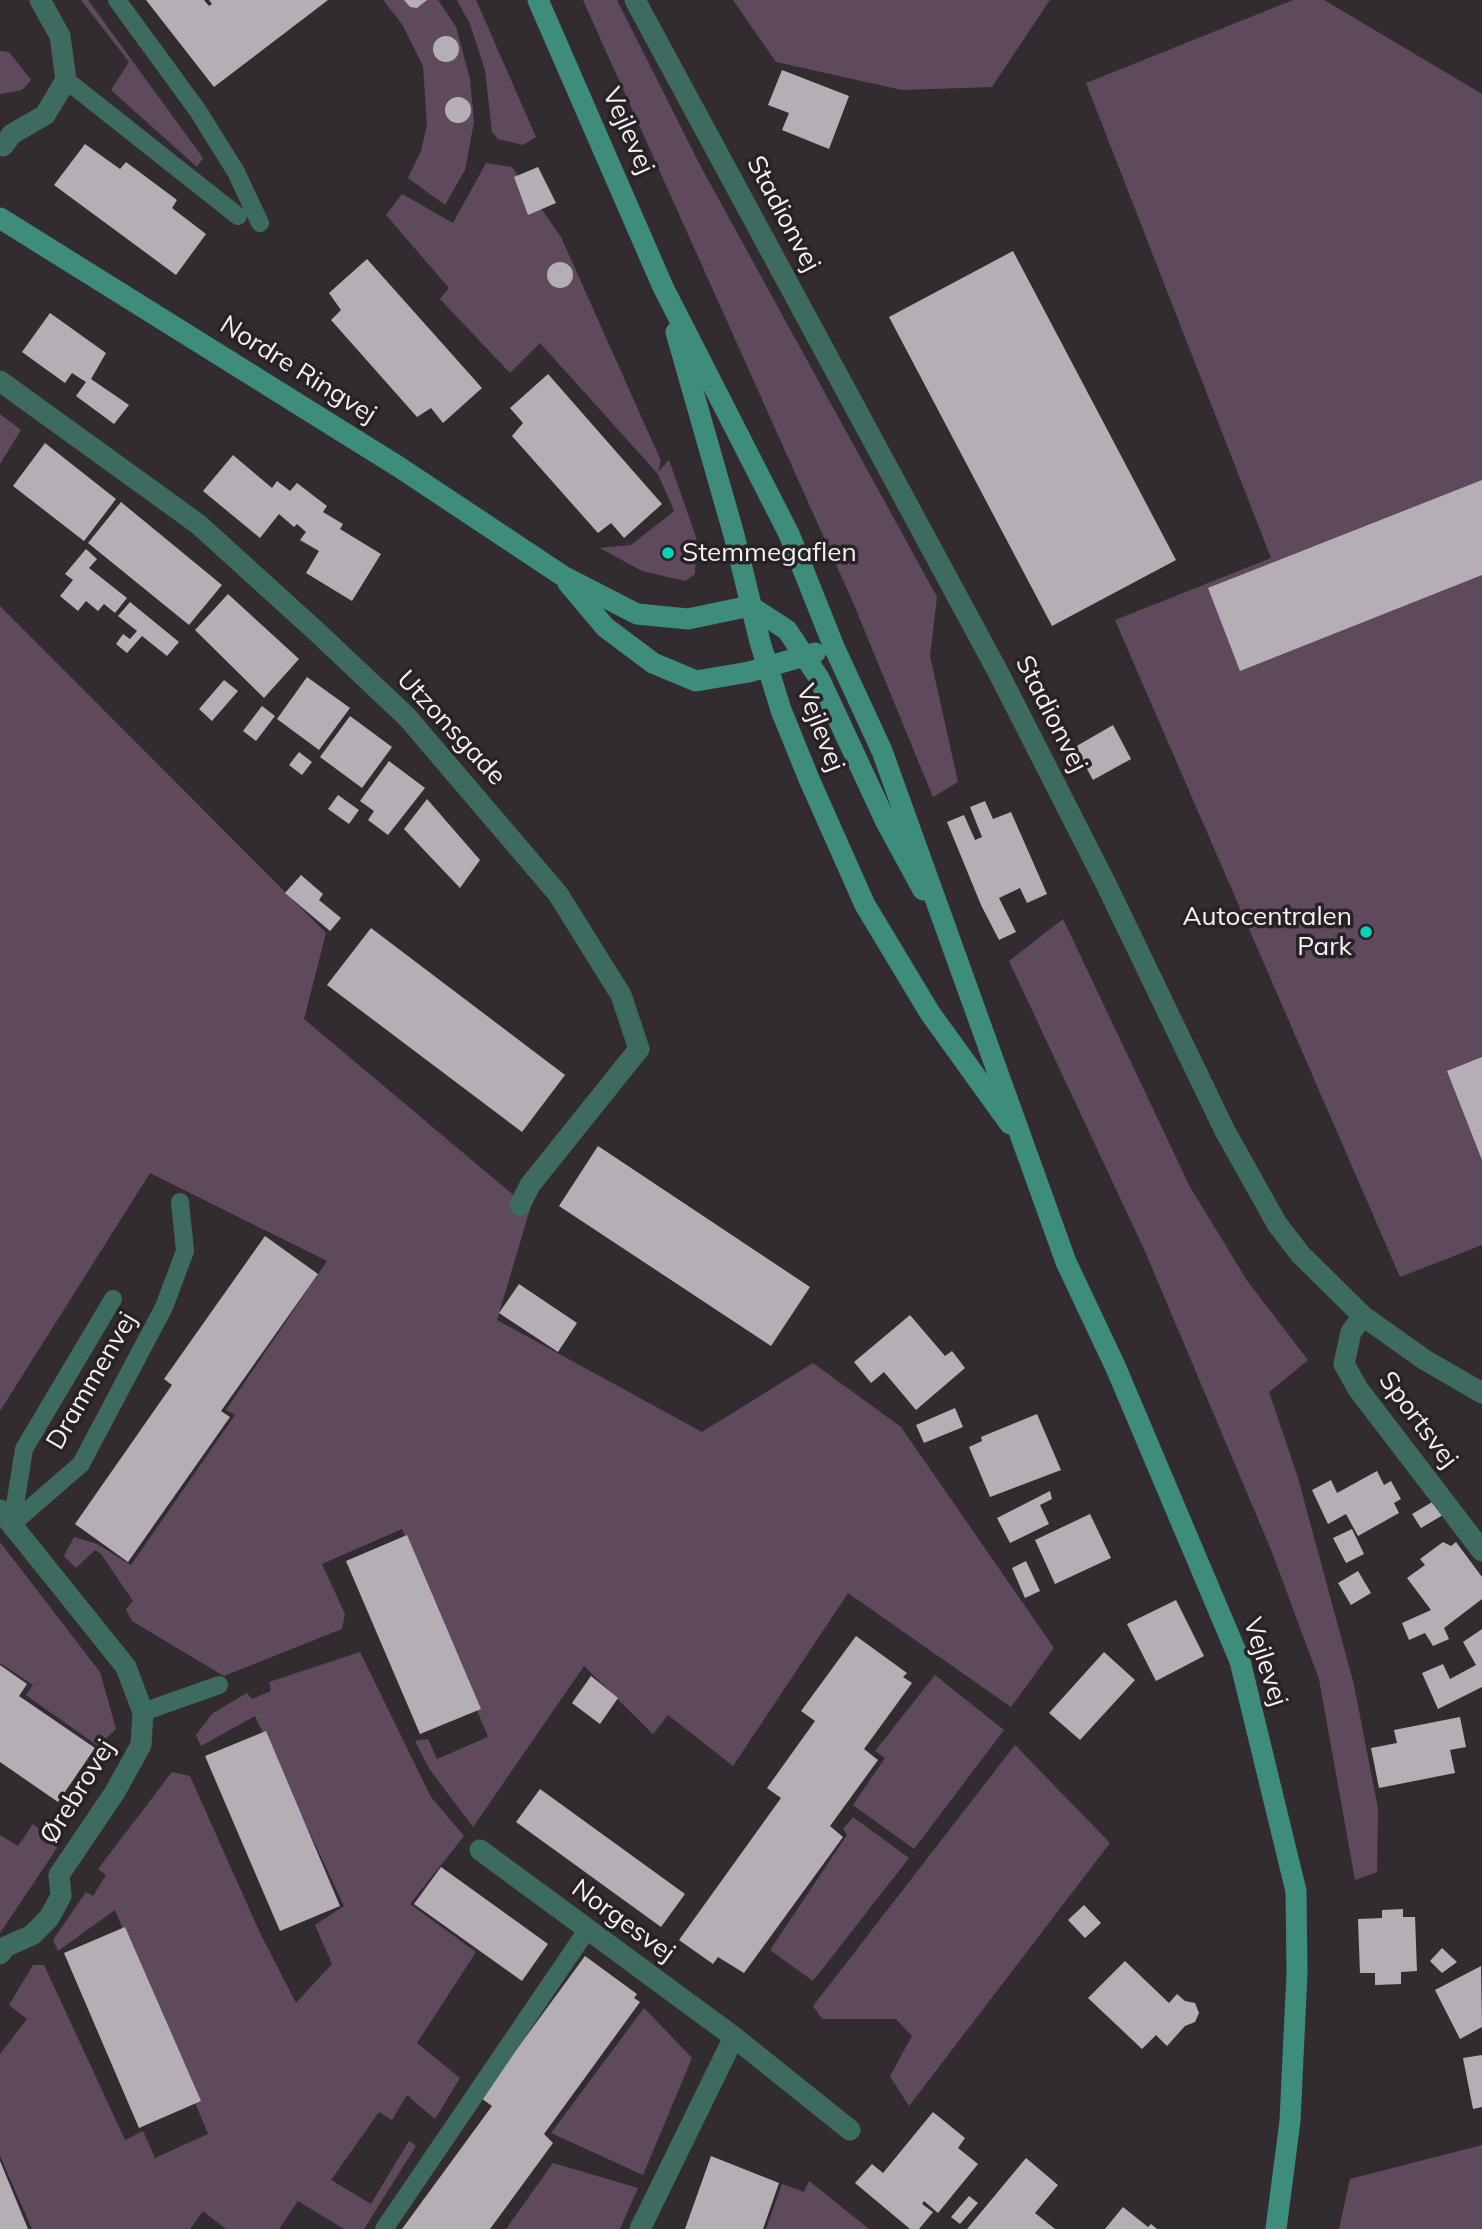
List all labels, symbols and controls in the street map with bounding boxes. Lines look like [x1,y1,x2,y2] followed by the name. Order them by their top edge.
[595,83,661,179] street label: Vejlevej
[740,151,826,277] street label: Stadionvej
[214,310,382,430] street label: Nordre Ringvej
[682,537,857,569] place label: Stemmegaflen
[660,545,676,561] marker: Stemmegaflen
[1008,651,1094,777] street label: Stadionvej
[390,664,512,792] street label: Utzonsgade
[789,680,851,776] street label: Vejlevej
[1183,901,1352,962] place label: Autocentralen Park
[1358,924,1374,940] marker: Autocentralen Park
[40,1307,144,1455] street label: Drammenvej
[1372,1366,1464,1474] street label: Sportsvej
[1236,1614,1294,1710] street label: Vejlevej
[34,1734,122,1850] street label: Ørebrovej
[565,1873,681,1969] street label: Norgesvej

